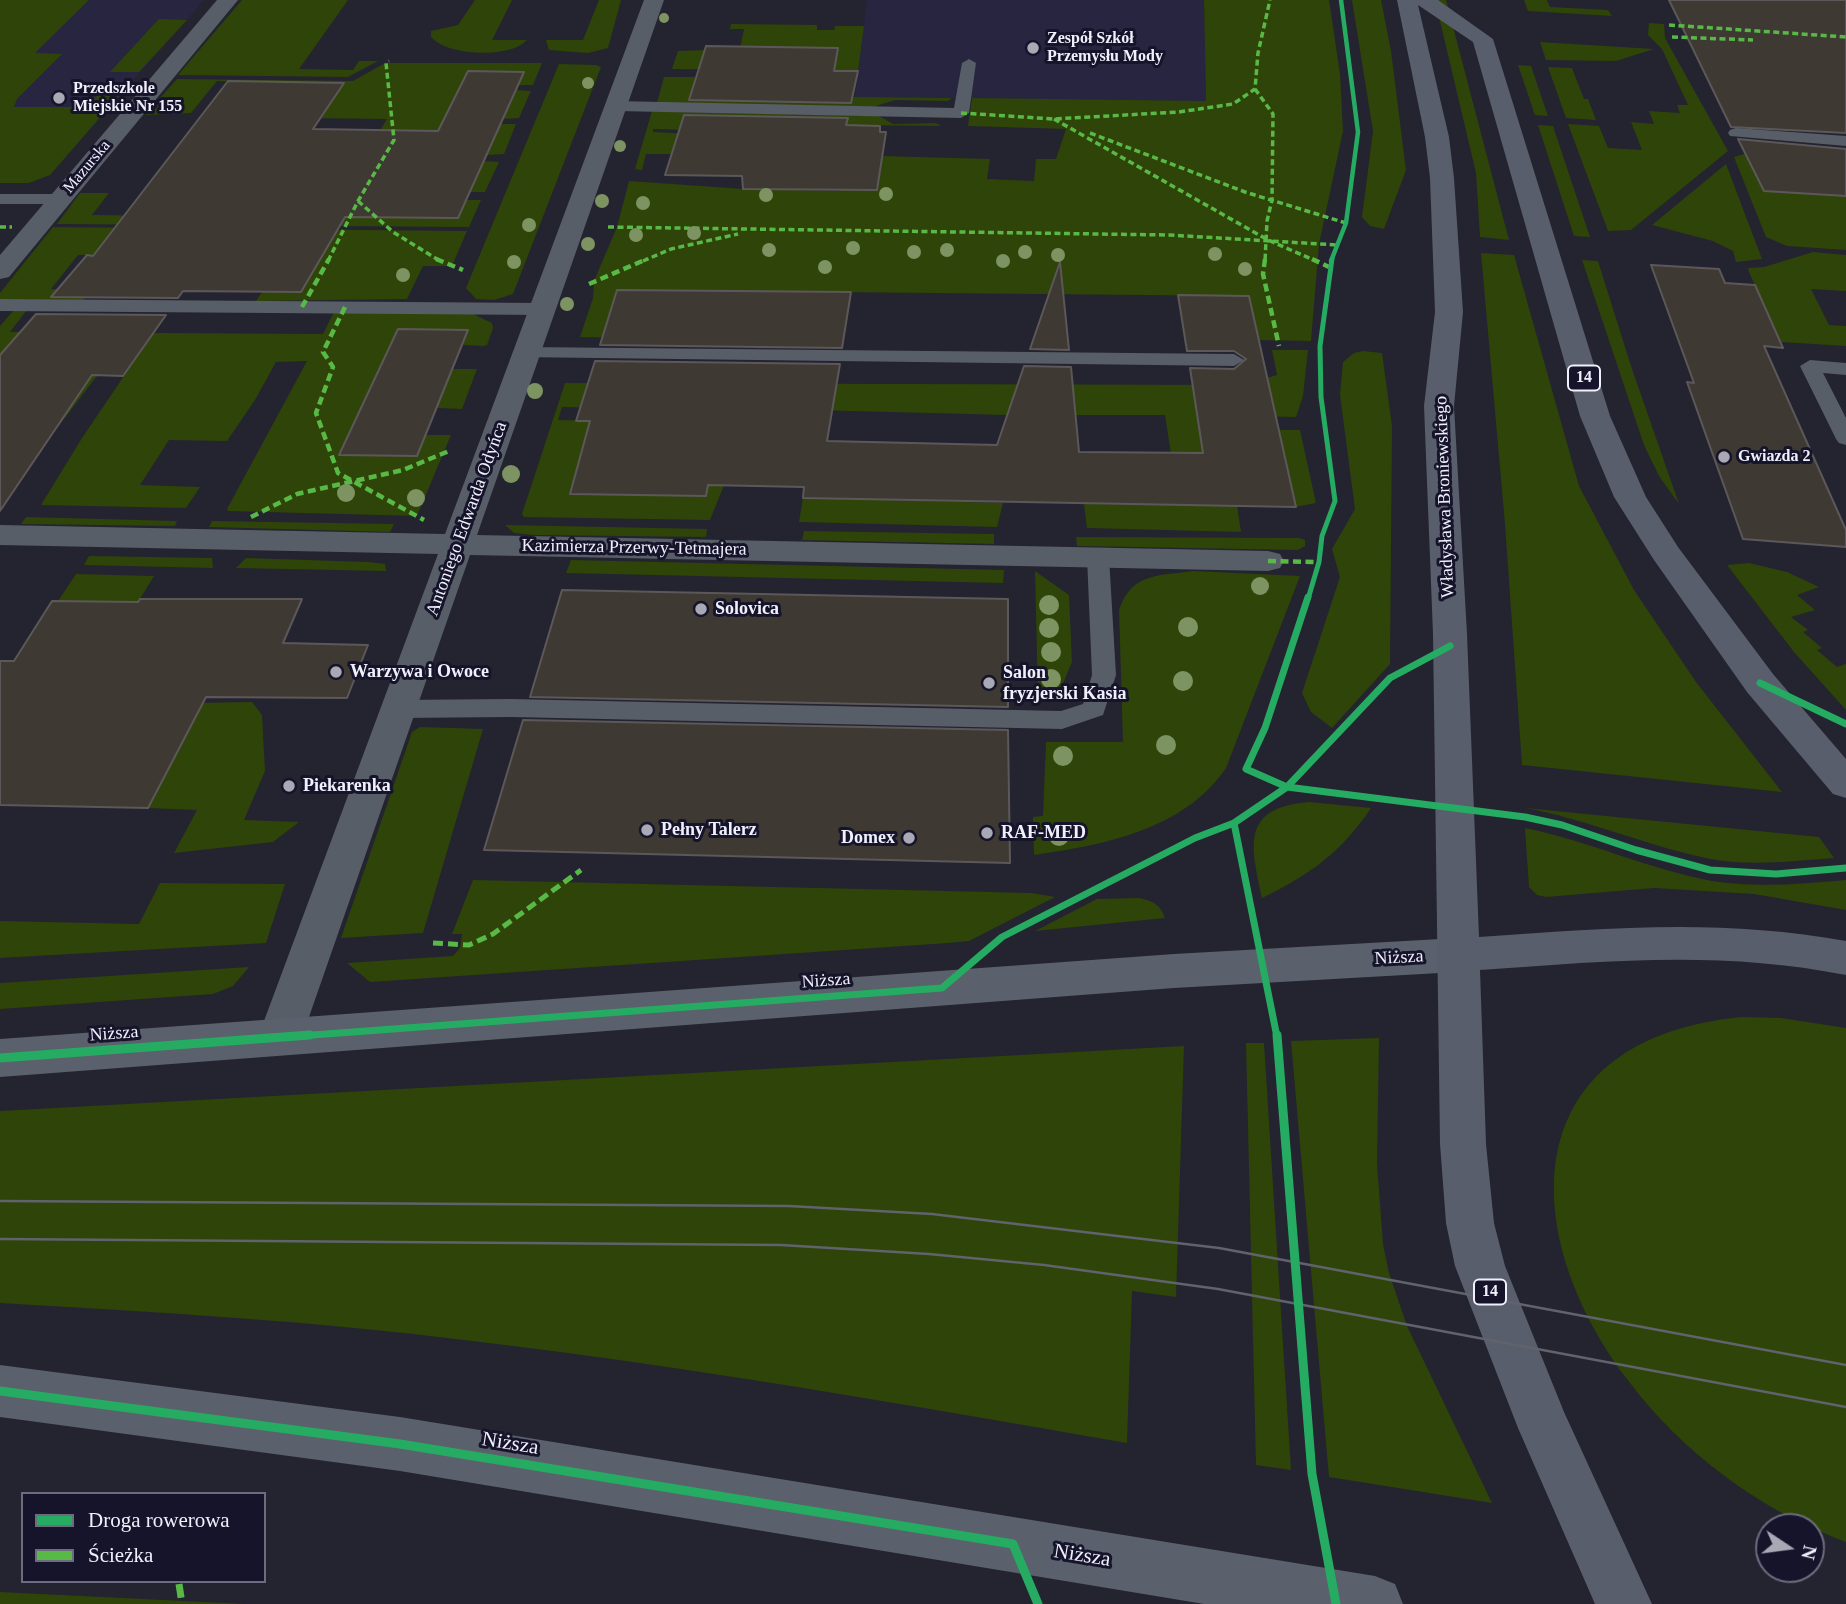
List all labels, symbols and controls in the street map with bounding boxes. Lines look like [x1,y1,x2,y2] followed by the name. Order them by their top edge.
[1047,29,1163,67] place label: Zespół Szkół Przemysłu Mody
[1025,40,1041,56] marker: Zespół Szkół Przemysłu Mody
[73,79,182,117] place label: Przedszkole Miejskie Nr 155
[51,90,67,106] marker: Przedszkole Miejskie Nr 155
[59,137,115,197] street label: Mazurska
[1568,366,1600,390] road number: 14
[1431,395,1459,599] street label: Władysława Broniewskiego
[422,419,512,619] street label: Antoniego Edwarda Odyńca
[1738,447,1810,467] place label: Gwiazda 2
[1716,449,1732,465] marker: Gwiazda 2
[521,535,747,561] street label: Kazimierza Przerwy-Tetmajera
[715,598,779,620] place label: Solovica
[693,601,709,617] marker: Solovica
[350,661,489,683] place label: Warzywa i Owoce
[1003,662,1126,704] place label: Salon fryzjerski Kasia
[328,664,344,680] marker: Warzywa i Owoce
[981,675,997,691] marker: Salon fryzjerski Kasia
[303,775,391,797] place label: Piekarenka
[281,778,297,794] marker: Piekarenka
[661,819,757,841] place label: Pełny Talerz
[639,822,655,838] marker: Pełny Talerz
[1001,822,1086,844] place label: RAF-MED
[979,825,995,841] marker: RAF-MED
[841,827,895,849] place label: Domex
[901,830,917,846] marker: Domex
[1374,946,1424,970] street label: Niższa
[801,969,851,993] street label: Niższa
[89,1022,139,1046] street label: Niższa
[1474,1280,1506,1304] road number: 14
[480,1427,540,1461] street label: Niższa
[21,1492,266,1583] legend
[88,1508,230,1532] text: Droga rowerowa
[1755,1513,1825,1583] north arrow
[1052,1539,1112,1573] street label: Niższa
[88,1543,153,1567] text: Ścieżka
[1797,1543,1821,1561] text: N

